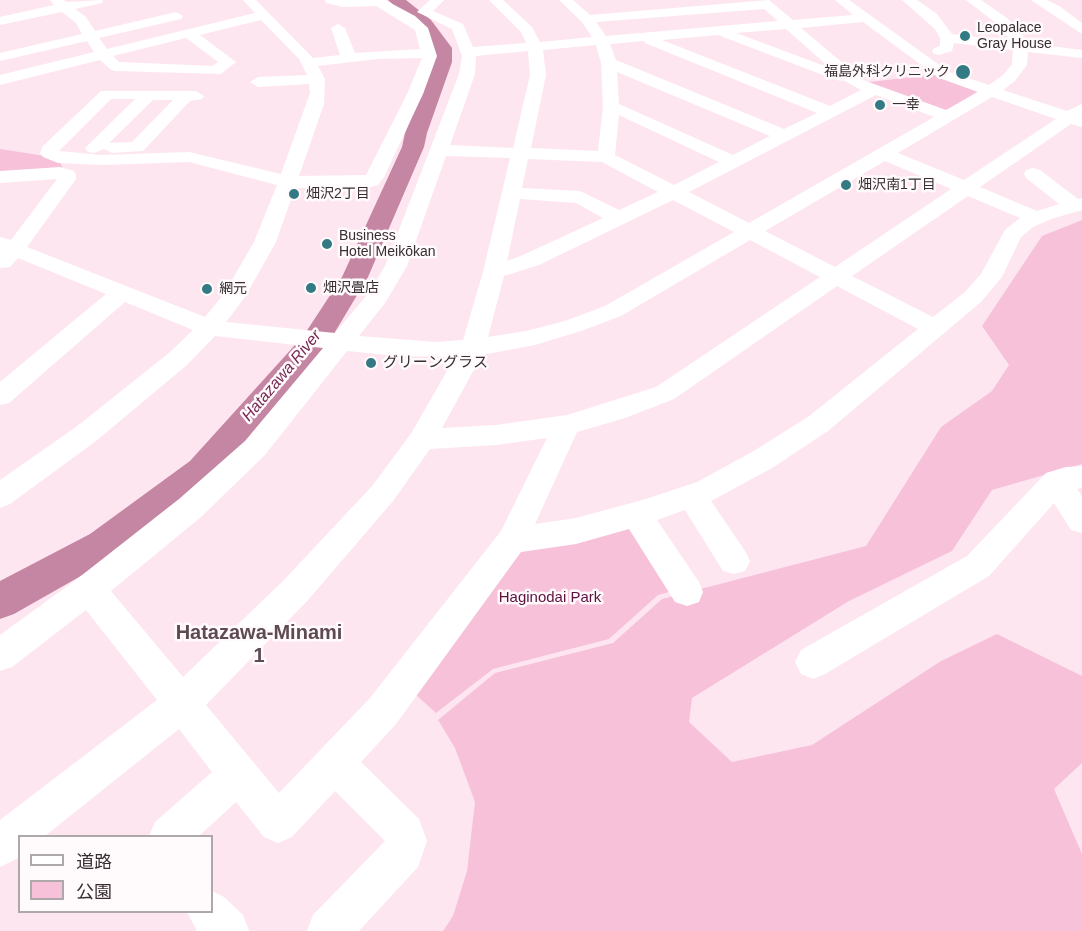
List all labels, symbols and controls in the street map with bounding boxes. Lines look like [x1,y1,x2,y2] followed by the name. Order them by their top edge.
[977,20,1052,52] place label: Leopalace Gray House
[958,29,972,43] marker: Leopalace Gray House
[954,63,972,81] marker: 福島外科クリニック
[824,64,950,80] place label: 福島外科クリニック
[892,97,920,113] place label: 一幸
[873,98,887,112] marker: 一幸
[858,177,936,193] place label: 畑沢南1丁目
[839,178,853,192] marker: 畑沢南1丁目
[306,186,370,202] place label: 畑沢2丁目
[287,187,301,201] marker: 畑沢2丁目
[339,228,435,260] place label: Business Hotel Meikōkan
[320,237,334,251] marker: Business Hotel Meikōkan
[323,280,379,296] place label: 畑沢畳店
[219,281,247,297] place label: 網元
[304,281,318,295] marker: 畑沢畳店
[200,282,214,296] marker: 網元
[238,327,326,425] water label: Hatazawa River
[383,354,488,372] place label: グリーングラス
[364,356,378,370] marker: グリーングラス
[499,589,601,607] park label: Haginodai Park
[176,621,342,668] district label: Hatazawa-Minami 1
[18,835,213,913] legend
[76,852,112,872] text: 道路
[76,882,112,902] text: 公園

